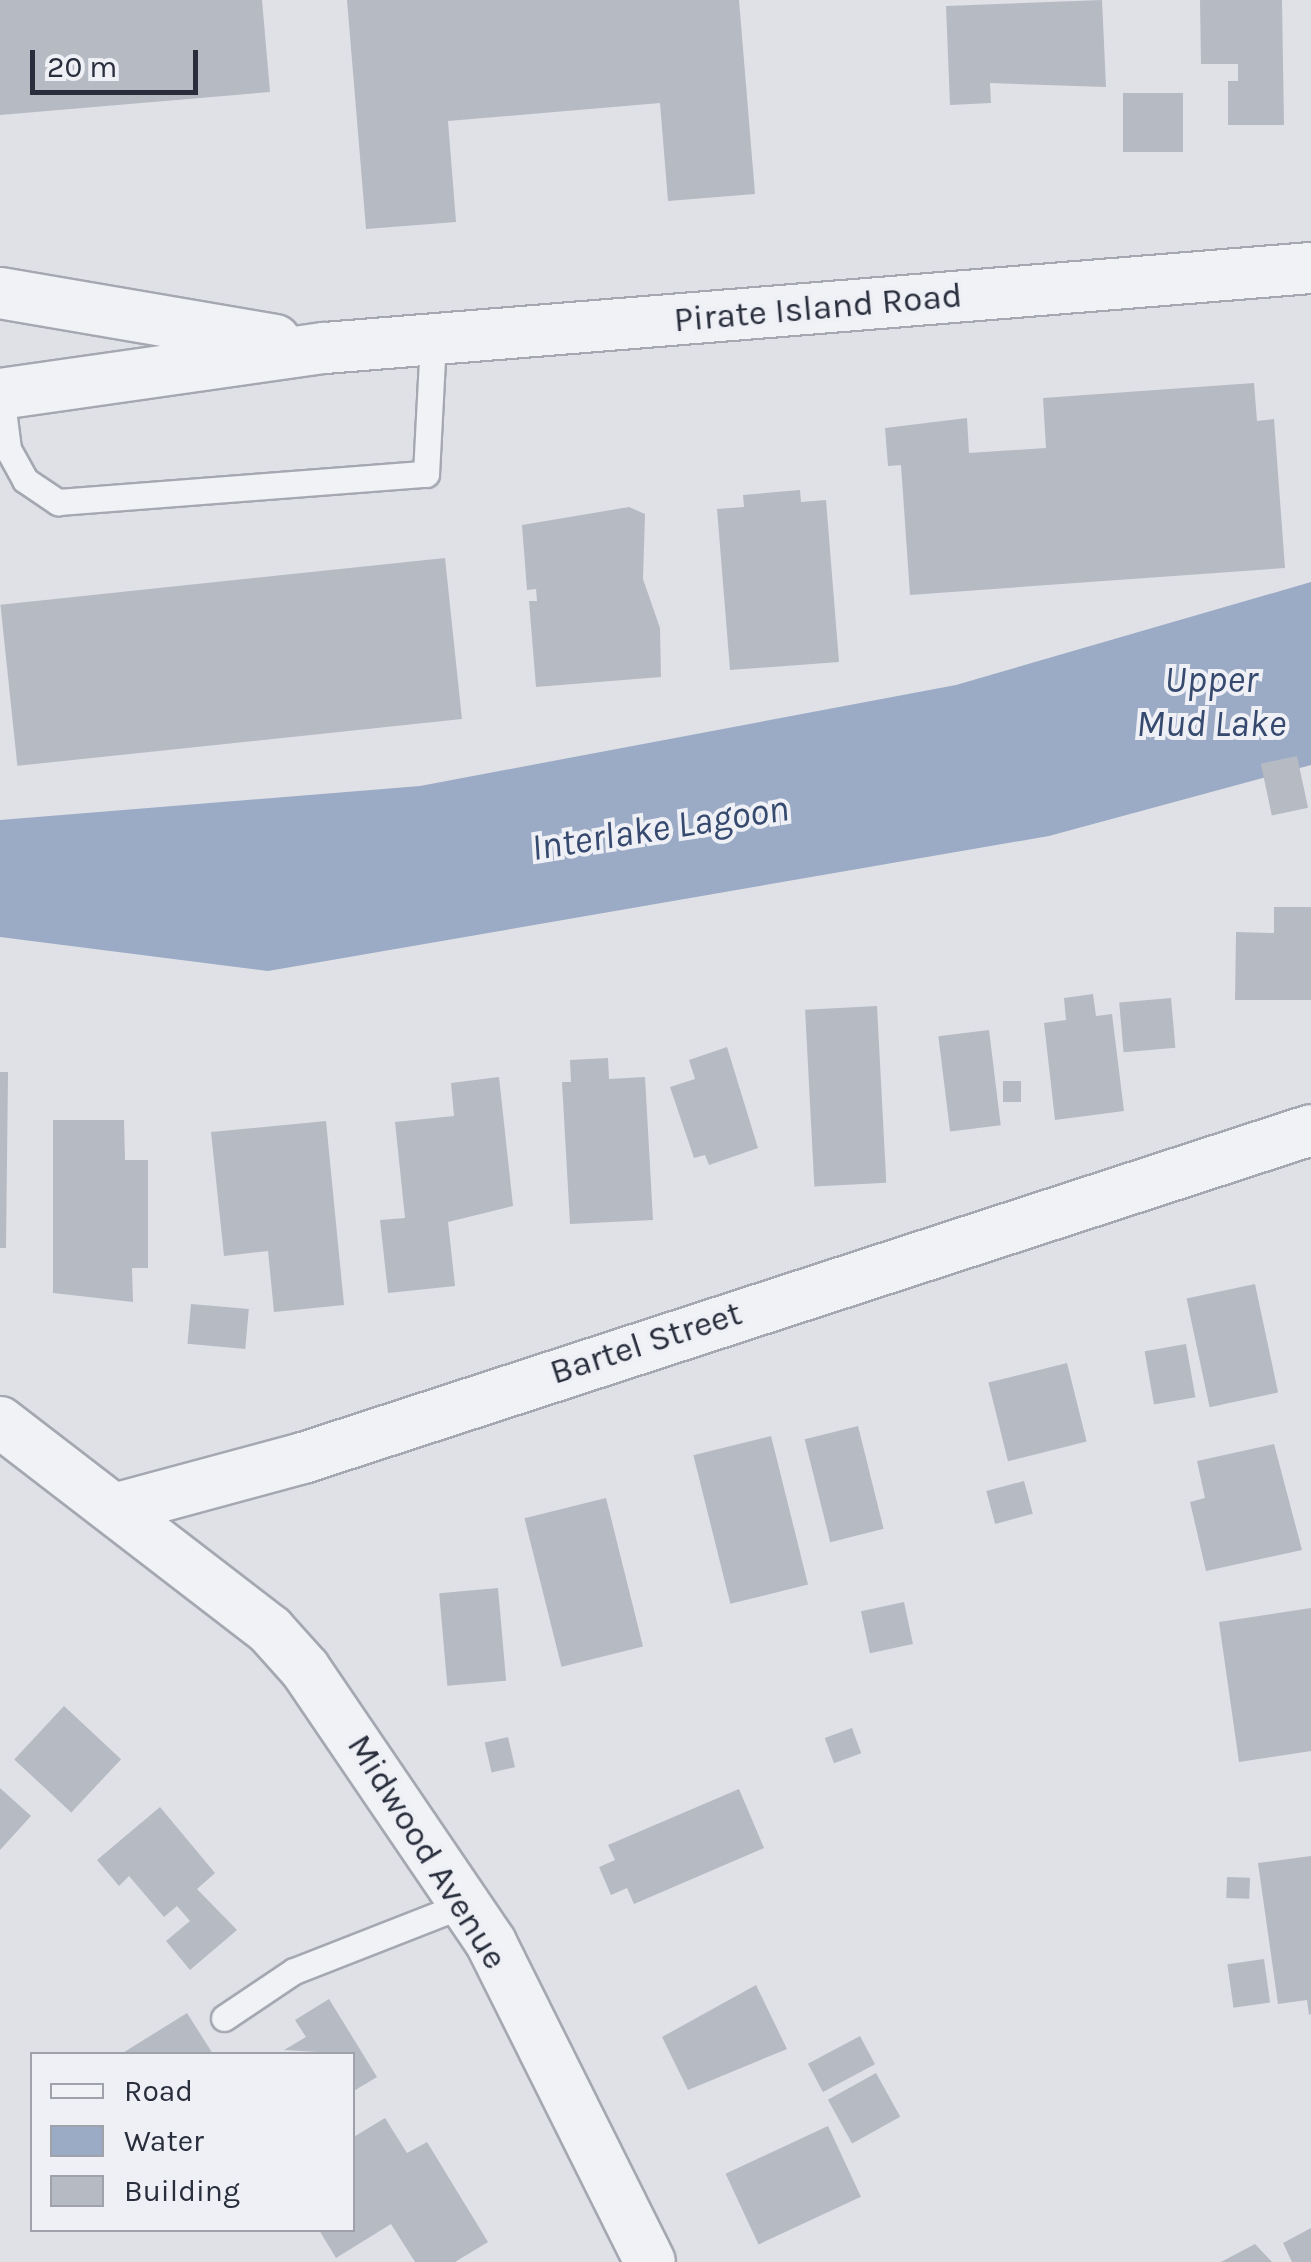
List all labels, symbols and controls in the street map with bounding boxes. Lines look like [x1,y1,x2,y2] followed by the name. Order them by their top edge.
[35,30,202,92] scale bar
[47,49,117,85] text: 20 m
[672,274,964,342] street label: Pirate Island Road
[1136,657,1286,746] water label: Upper Mud Lake
[528,785,792,871] water label: Interlake Lagoon
[545,1292,747,1394] street label: Bartel Street
[338,1727,516,1977] street label: Midwood Avenue
[30,2052,355,2232] legend
[124,2073,193,2109] text: Road
[124,2123,204,2159] text: Water
[124,2173,240,2209] text: Building

